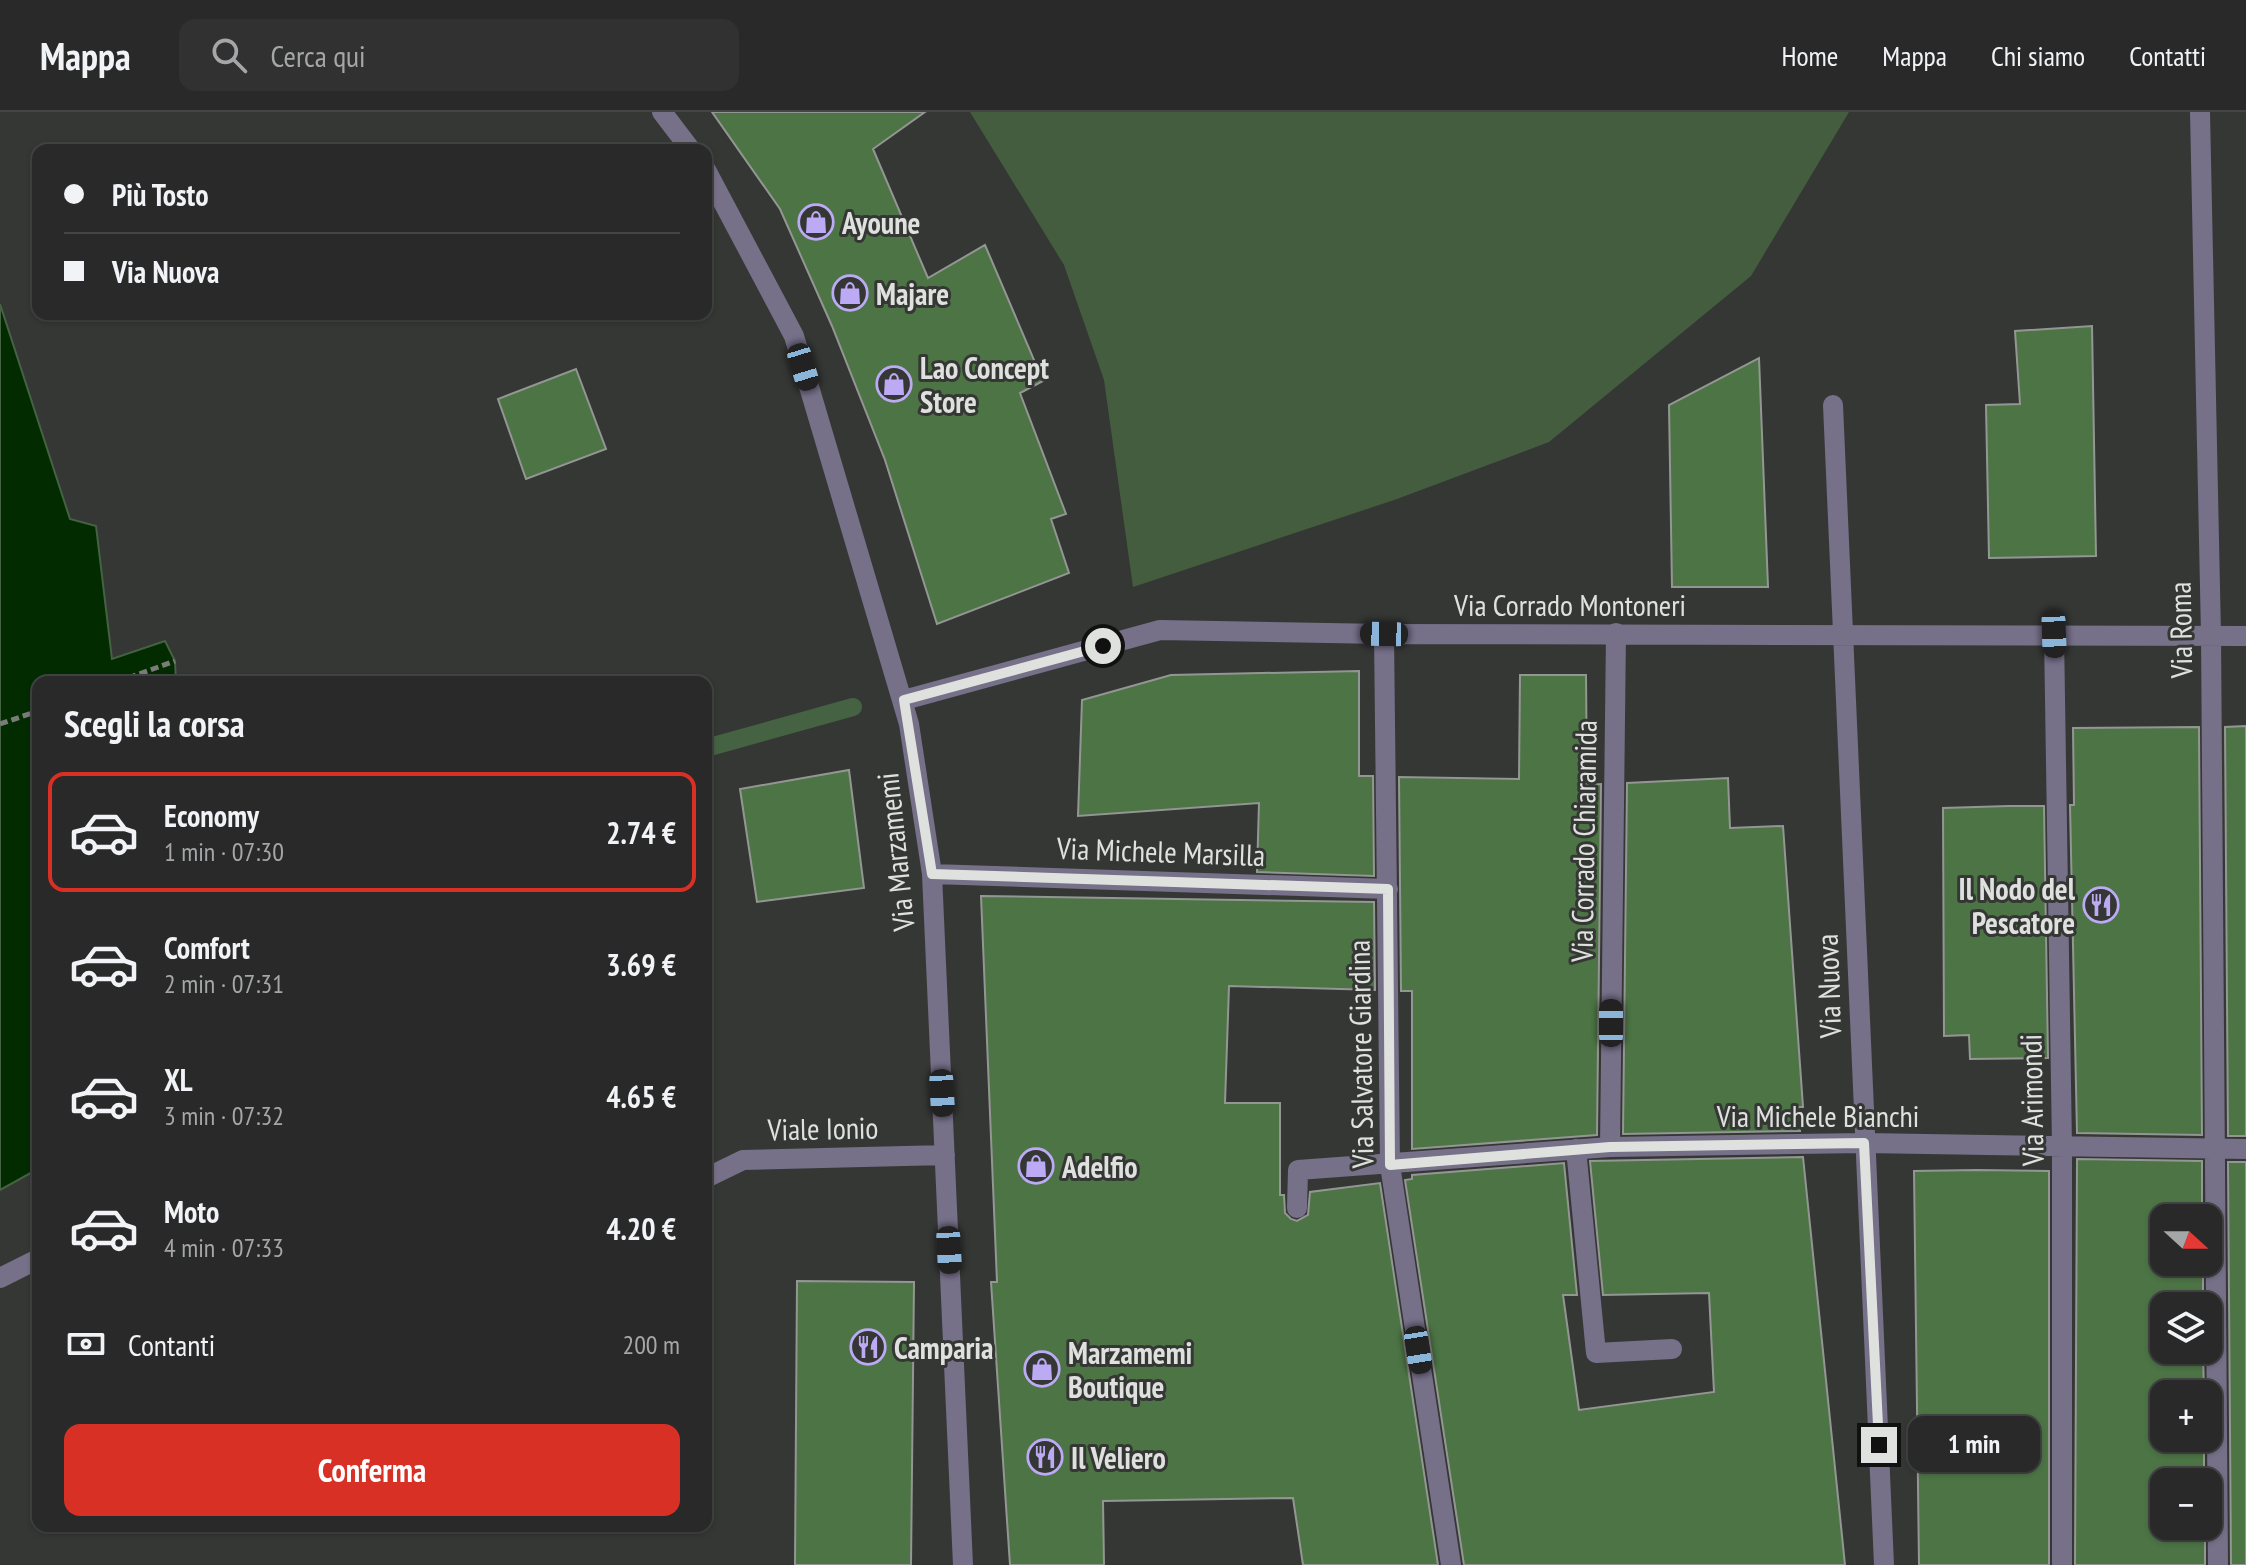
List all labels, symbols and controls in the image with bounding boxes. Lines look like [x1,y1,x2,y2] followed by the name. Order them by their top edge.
[179,19,739,91] search box
[40,31,131,80] text: Mappa
[207,33,251,77] icon: search
[271,36,366,75] text: Cerca qui
[1781,37,1838,74] text: Home
[1882,37,1947,74] text: Mappa
[1991,37,2085,74] text: Chi siamo
[2129,37,2206,74] text: Contatti
[112,175,209,214] text: Più Tosto
[797,203,835,241] shop icon: Ayoune
[841,203,920,242] place label: Ayoune
[112,252,219,291] text: Via Nuova
[831,274,869,312] shop icon: Majare
[876,274,949,313] place label: Majare
[785,341,821,393] car
[920,348,1049,421] place label: Lao Concept Store
[875,365,913,403] shop icon: Lao Concept Store
[2160,581,2200,680] street label: Via Roma
[1453,585,1686,624] street label: Via Corrado Montoneri
[2041,610,2067,658] car
[1360,622,1408,646] car
[1085,628,1121,664] route start
[64,700,245,747] text: Scegli la corsa
[1561,720,1605,963] street label: Via Corrado Chiaramida
[867,771,923,934] street label: Via Marzamemi
[68,796,140,868] icon: car
[164,796,259,835] text: Economy
[606,813,676,852] text: 2.74 €
[1055,828,1266,874] street label: Via Michele Marsilla
[164,835,284,868] text: 1 min · 07:30
[1959,869,2076,942] place label: Il Nodo del Pescatore
[2082,886,2120,924] restaurant icon: Il Nodo del Pescatore
[68,928,140,1000] icon: car
[164,928,250,967] text: Comfort
[1807,933,1849,1040] street label: Via Nuova
[1339,940,1382,1169] street label: Via Salvatore Giardina
[606,945,676,984] text: 3.69 €
[164,967,284,1000] text: 2 min · 07:31
[1599,999,1623,1047] car
[2010,1034,2052,1167] street label: Via Arimondi
[68,1060,140,1132] icon: car
[164,1060,193,1099] text: XL
[929,1068,955,1118] car
[606,1077,676,1116] text: 4.65 €
[1716,1096,1919,1135] street label: Via Michele Bianchi
[164,1099,284,1132] text: 3 min · 07:32
[766,1108,879,1148] street label: Viale Ionio
[1017,1147,1055,1185] shop icon: Adelfio
[1061,1147,1138,1186] place label: Adelfio
[68,1192,140,1264] icon: car
[164,1192,219,1231] text: Moto
[2150,1204,2222,1276] north arrow
[2150,1204,2222,1540] map controls
[606,1209,676,1248] text: 4.20 €
[936,1225,962,1275] car
[164,1231,284,1264] text: 4 min · 07:33
[2150,1292,2222,1364] button: layers
[64,1322,108,1366] icon: cash
[1402,1324,1434,1376] car
[128,1325,215,1364] text: Contanti
[622,1328,680,1361] text: 200 m
[849,1328,887,1366] restaurant icon: Camparia
[894,1328,993,1367] place label: Camparia
[1068,1333,1192,1406] place label: Marzamemi Boutique
[1023,1350,1061,1388] shop icon: Marzamemi Boutique
[2150,1380,2222,1452] button: +
[1907,1417,2039,1473] callout: 1 min
[64,1424,680,1516] button: Conferma
[1861,1427,1897,1463] route end
[1948,1427,2000,1460] text: 1 min
[1026,1438,1064,1476] restaurant icon: Il Veliero
[1071,1438,1166,1477] place label: Il Veliero
[2150,1468,2222,1540] button: −

